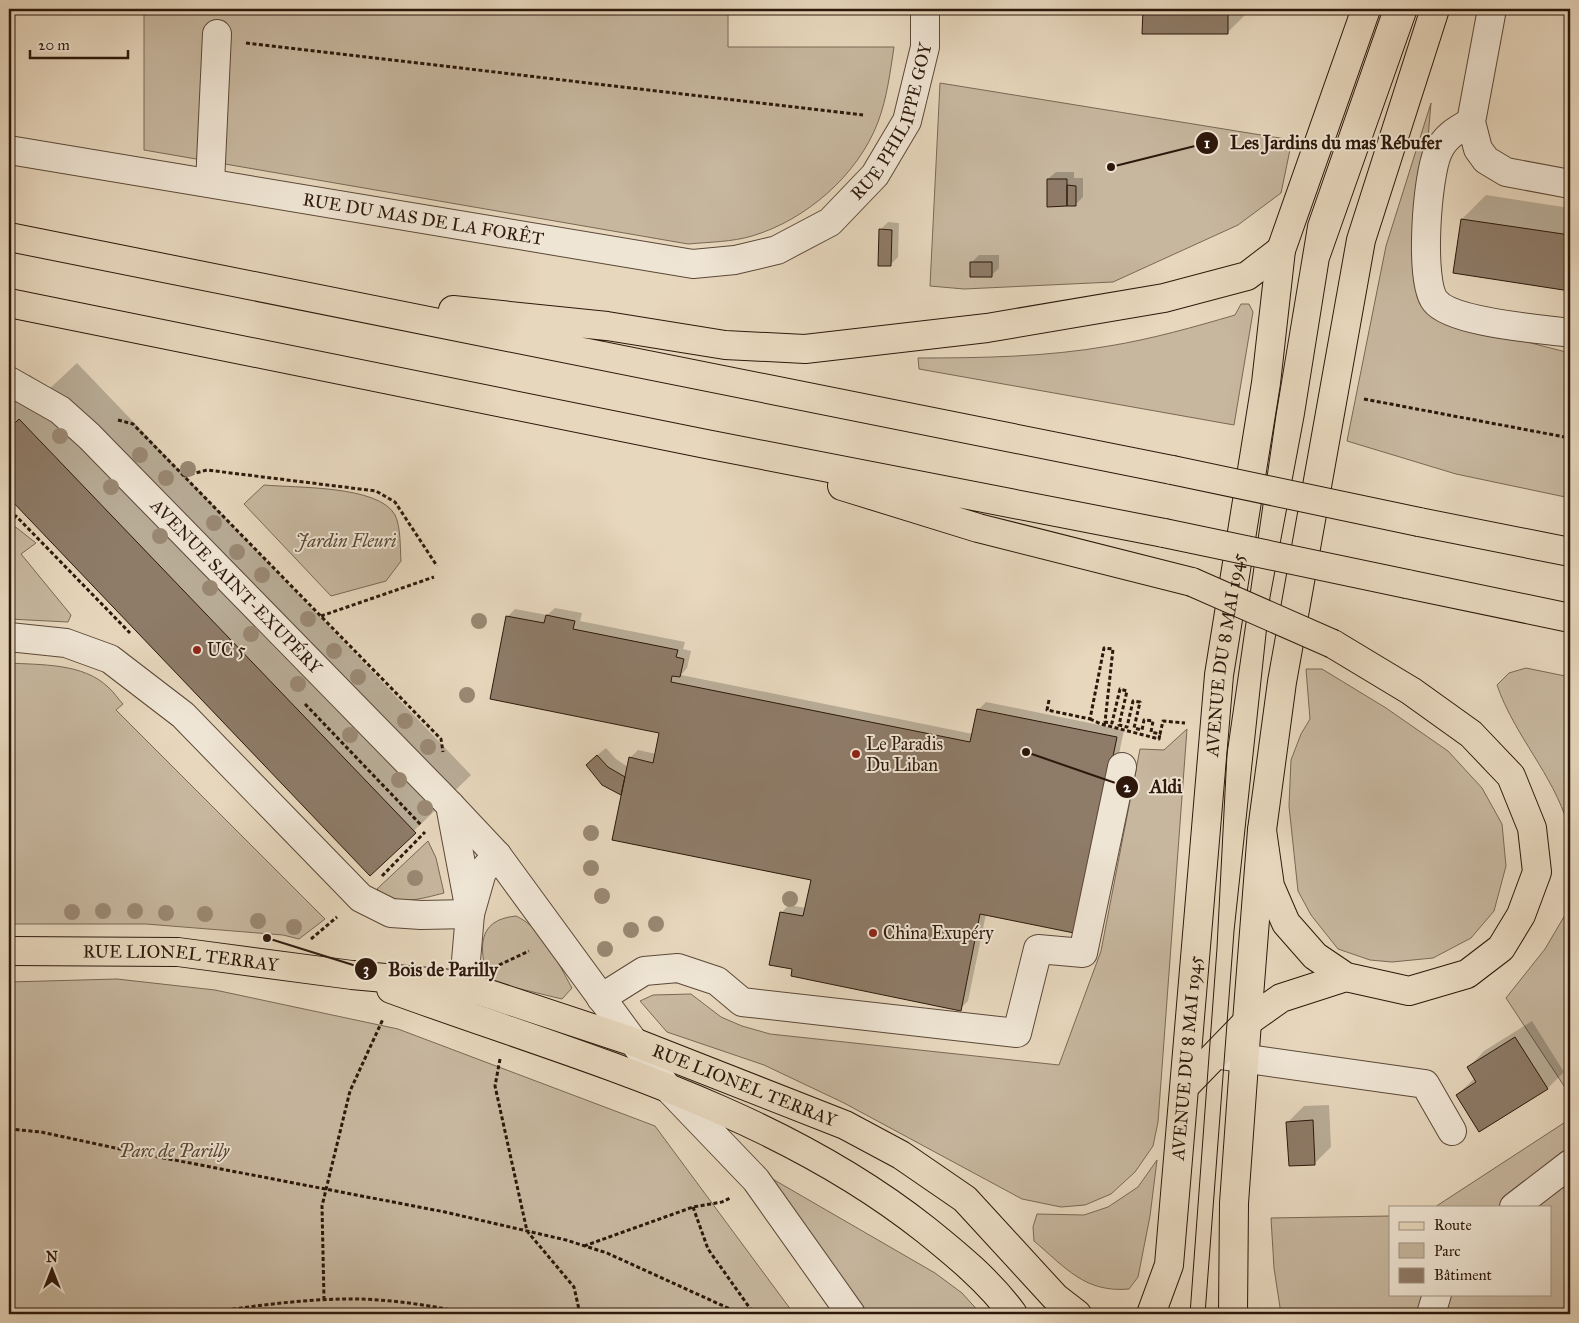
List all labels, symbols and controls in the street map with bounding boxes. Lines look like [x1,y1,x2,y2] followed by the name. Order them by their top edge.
[30,28,128,60] scale bar
[38,36,70,54] text: 20 m
[846,40,937,205] street label: RUE PHILIPPE GOY
[1195,126,1451,160] callout: Les Jardins du mas Rébufer
[1230,131,1443,155] text: Les Jardins du mas Rébufer
[1204,134,1210,152] text: 1
[301,188,545,250] street label: RUE DU MAS DE LA FORÊT
[145,494,327,679] street label: AVENUE SAINT-EXUPÉRY
[295,530,396,552] park label: Jardin Fleuri
[1201,551,1250,759] street label: AVENUE DU 8 MAI 1945
[207,639,246,661] place label: UC 5
[191,644,203,656] marker: UC 5
[866,733,943,776] place label: Le Paradis Du Liban
[850,748,862,760] marker: Le Paradis Du Liban
[1114,770,1192,804] callout: Aldi
[1148,775,1183,798] text: Aldi
[1123,778,1131,796] text: 2
[883,922,994,944] place label: China Exupéry
[867,927,879,939] marker: China Exupéry
[83,940,280,976] street label: RUE LIONEL TERRAY
[354,952,508,986] callout: Bois de Parilly
[1167,954,1206,1162] street label: AVENUE DU 8 MAI 1945
[388,958,499,982] text: Bois de Parilly
[363,960,369,979] text: 3
[649,1039,841,1132] street label: RUE LIONEL TERRAY
[119,1140,231,1162] park label: Parc de Parilly
[1389,1206,1552,1296] legend
[1434,1216,1472,1234] text: Route
[1434,1242,1461,1260] text: Parc
[28,1246,78,1296] north arrow
[46,1249,58,1266] text: N
[1434,1266,1493,1284] text: Bâtiment

